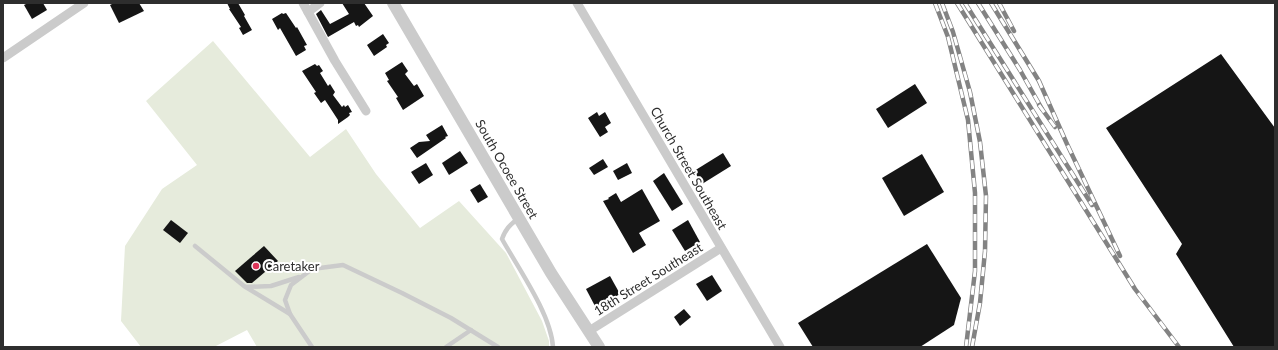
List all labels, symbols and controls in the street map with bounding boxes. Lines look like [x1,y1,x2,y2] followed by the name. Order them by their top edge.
[647,104,731,233] street label: Church Street Southeast
[472,117,542,222] street label: South Ocoee Street
[591,239,706,319] street label: 18th Street Southeast
[264,258,320,274] place label: Caretaker
[251,261,261,271] marker: Caretaker

